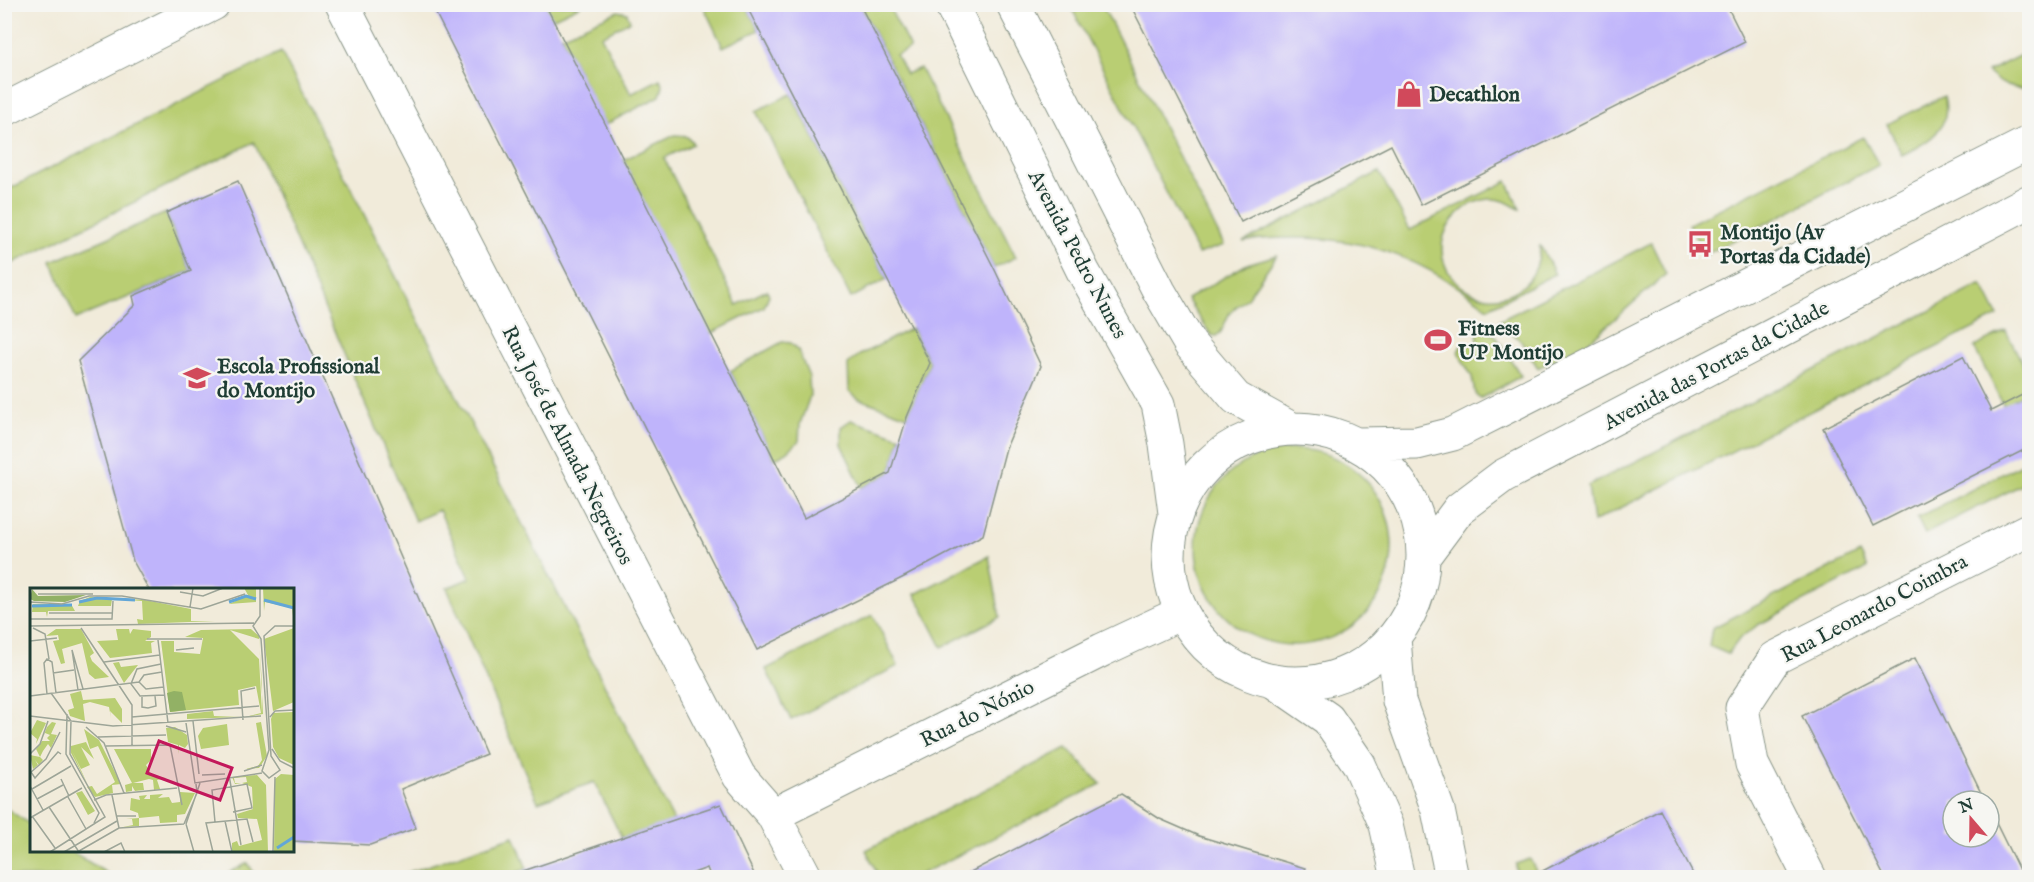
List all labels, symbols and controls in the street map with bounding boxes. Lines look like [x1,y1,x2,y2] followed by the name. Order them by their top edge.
[1394,79,1424,109] shop icon: Decathlon
[1429,82,1520,109] place label: Decathlon
[1020,165,1133,344] street label: Avenida Pedro Nunes
[1720,220,1871,271] place label: Montijo (Av Portas da Cidade)
[1685,229,1715,259] bus stop icon: Montijo (Av Portas da Cidade)
[1598,295,1835,438] street label: Avenida das Portas da Cidade
[1457,316,1564,367] place label: Fitness UP Montijo
[495,322,639,570] street label: Rua José de Almada Negreiros
[1423,325,1453,355] sports icon: Fitness UP Montijo
[217,354,381,405] place label: Escola Profissional do Montijo
[182,363,212,393] school or university icon: Escola Profissional do Montijo
[1777,548,1973,670] street label: Rua Leonardo Coimbra
[30,588,294,852] inset map
[916,674,1039,755] street label: Rua do Nónio
[1941,789,2001,849] north arrow
[1956,795,1977,819] text: N

